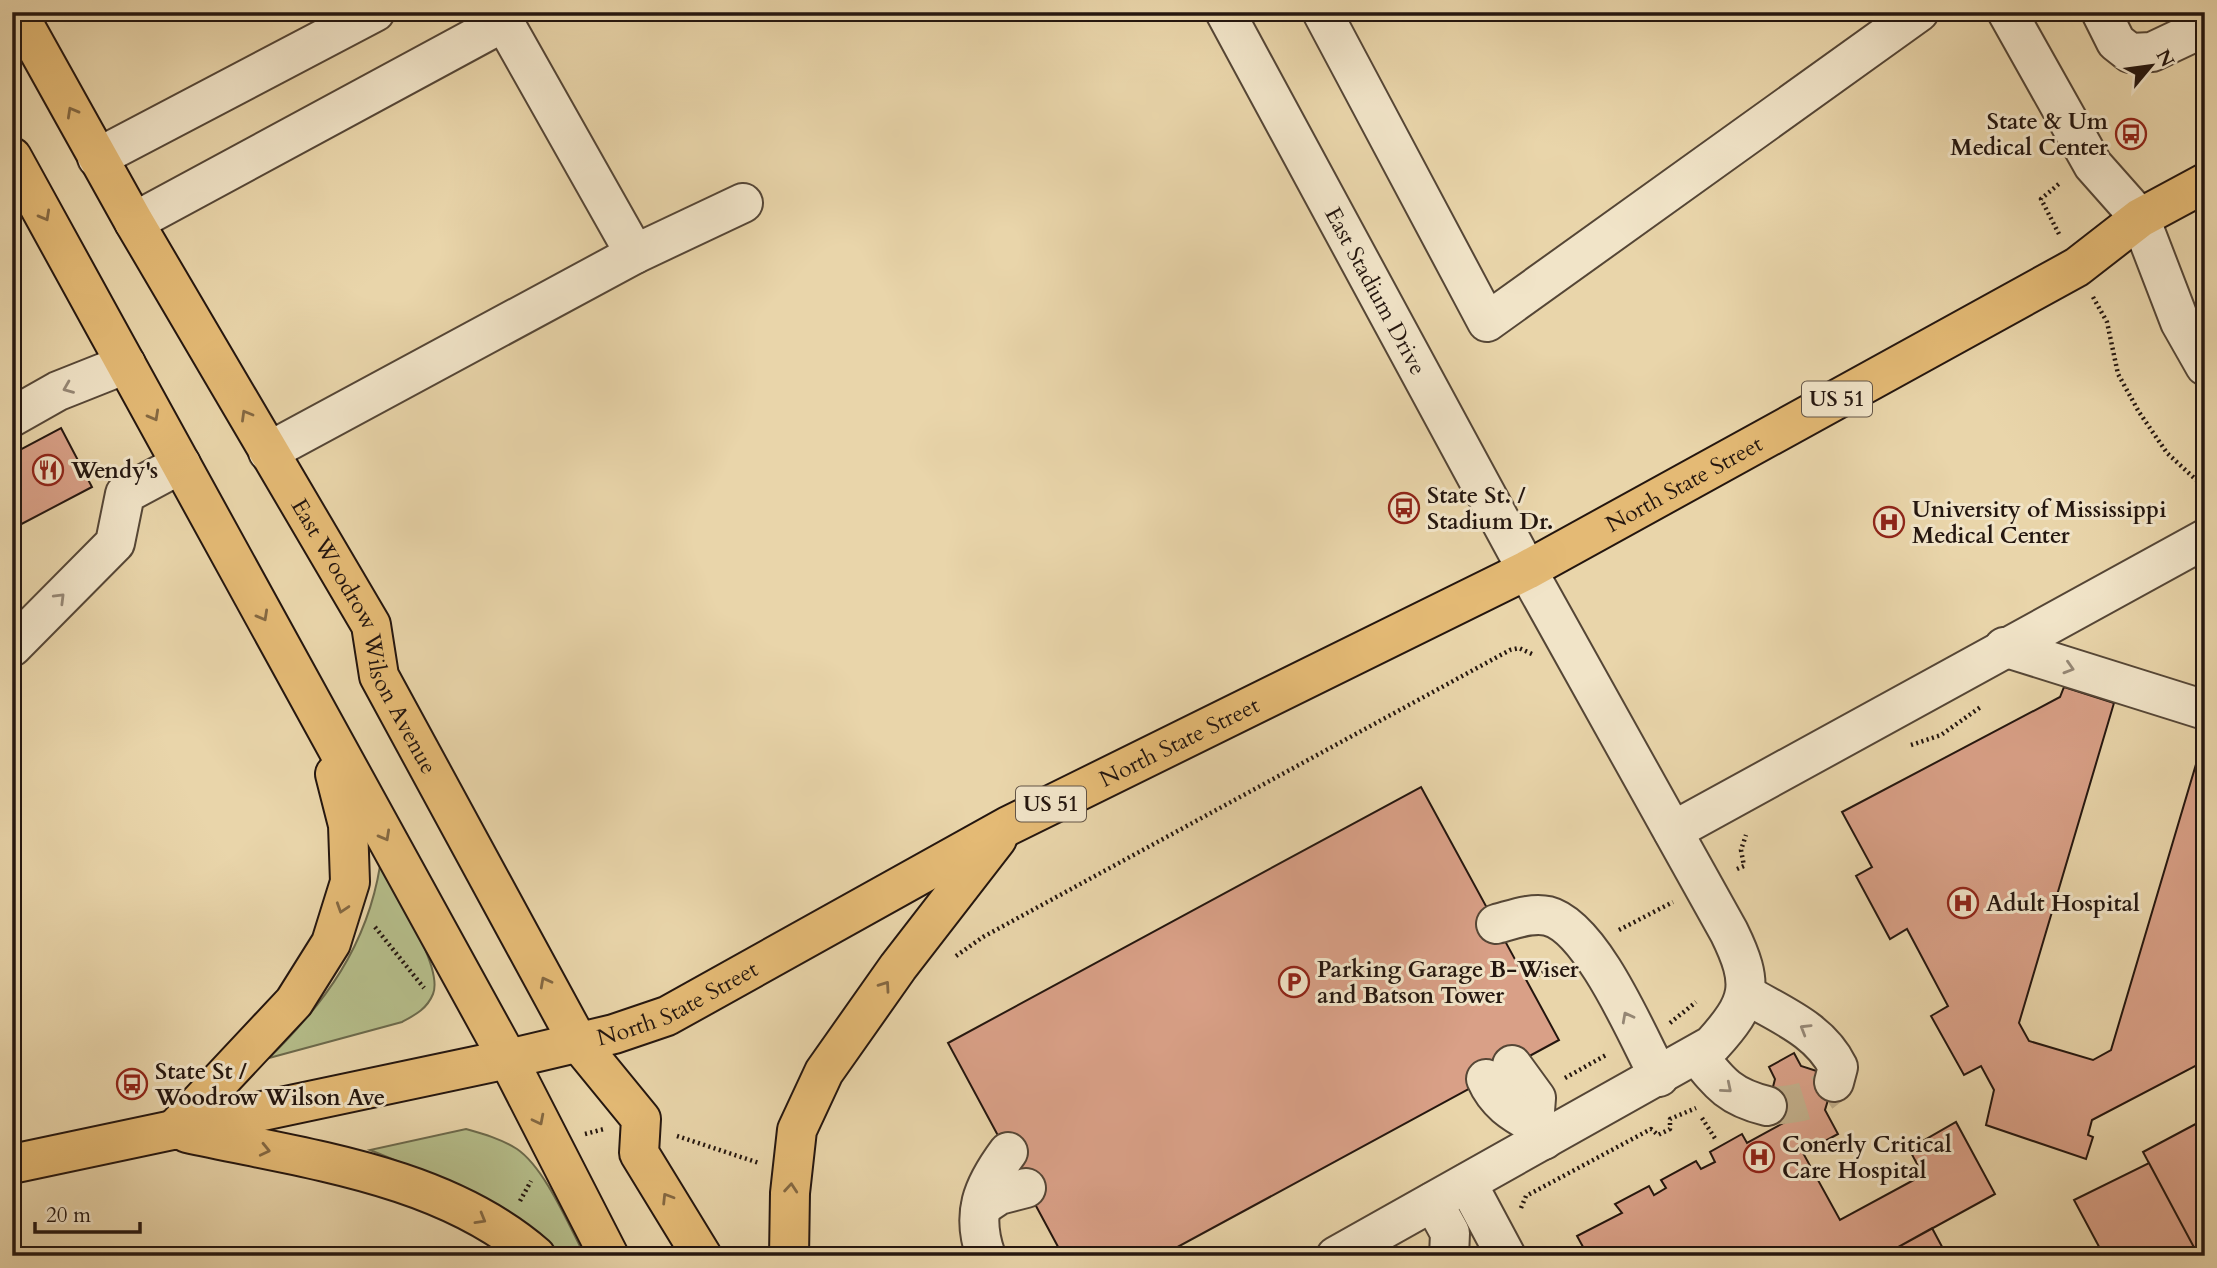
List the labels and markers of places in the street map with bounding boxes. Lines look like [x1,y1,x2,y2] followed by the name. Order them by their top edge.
[1950,106,2109,163] place label: State & Um Medical Center
[2114,117,2148,151] bus stop icon: State & Um Medical Center
[31,453,65,487] restaurant icon: Wendy's
[70,455,158,486] place label: Wendy's
[1427,480,1553,537] place label: State St. / Stadium Dr.
[1387,491,1421,525] bus stop icon: State St. / Stadium Dr.
[1912,494,2166,551] place label: University of Mississippi Medical Center
[1872,505,1906,539] hospital icon: University of Mississippi Medical Center
[1946,886,1980,920] hospital icon: Adult Hospital
[1986,888,2140,919] place label: Adult Hospital
[1317,954,1580,1011] place label: Parking Garage B-Wiser and Batson Tower
[1277,965,1311,999] parking icon: Parking Garage B-Wiser and Batson Tower
[154,1056,385,1113] place label: State St / Woodrow Wilson Ave
[115,1067,149,1101] bus stop icon: State St / Woodrow Wilson Ave
[1782,1129,1952,1186] place label: Conerly Critical Care Hospital
[1742,1140,1776,1174] hospital icon: Conerly Critical Care Hospital

